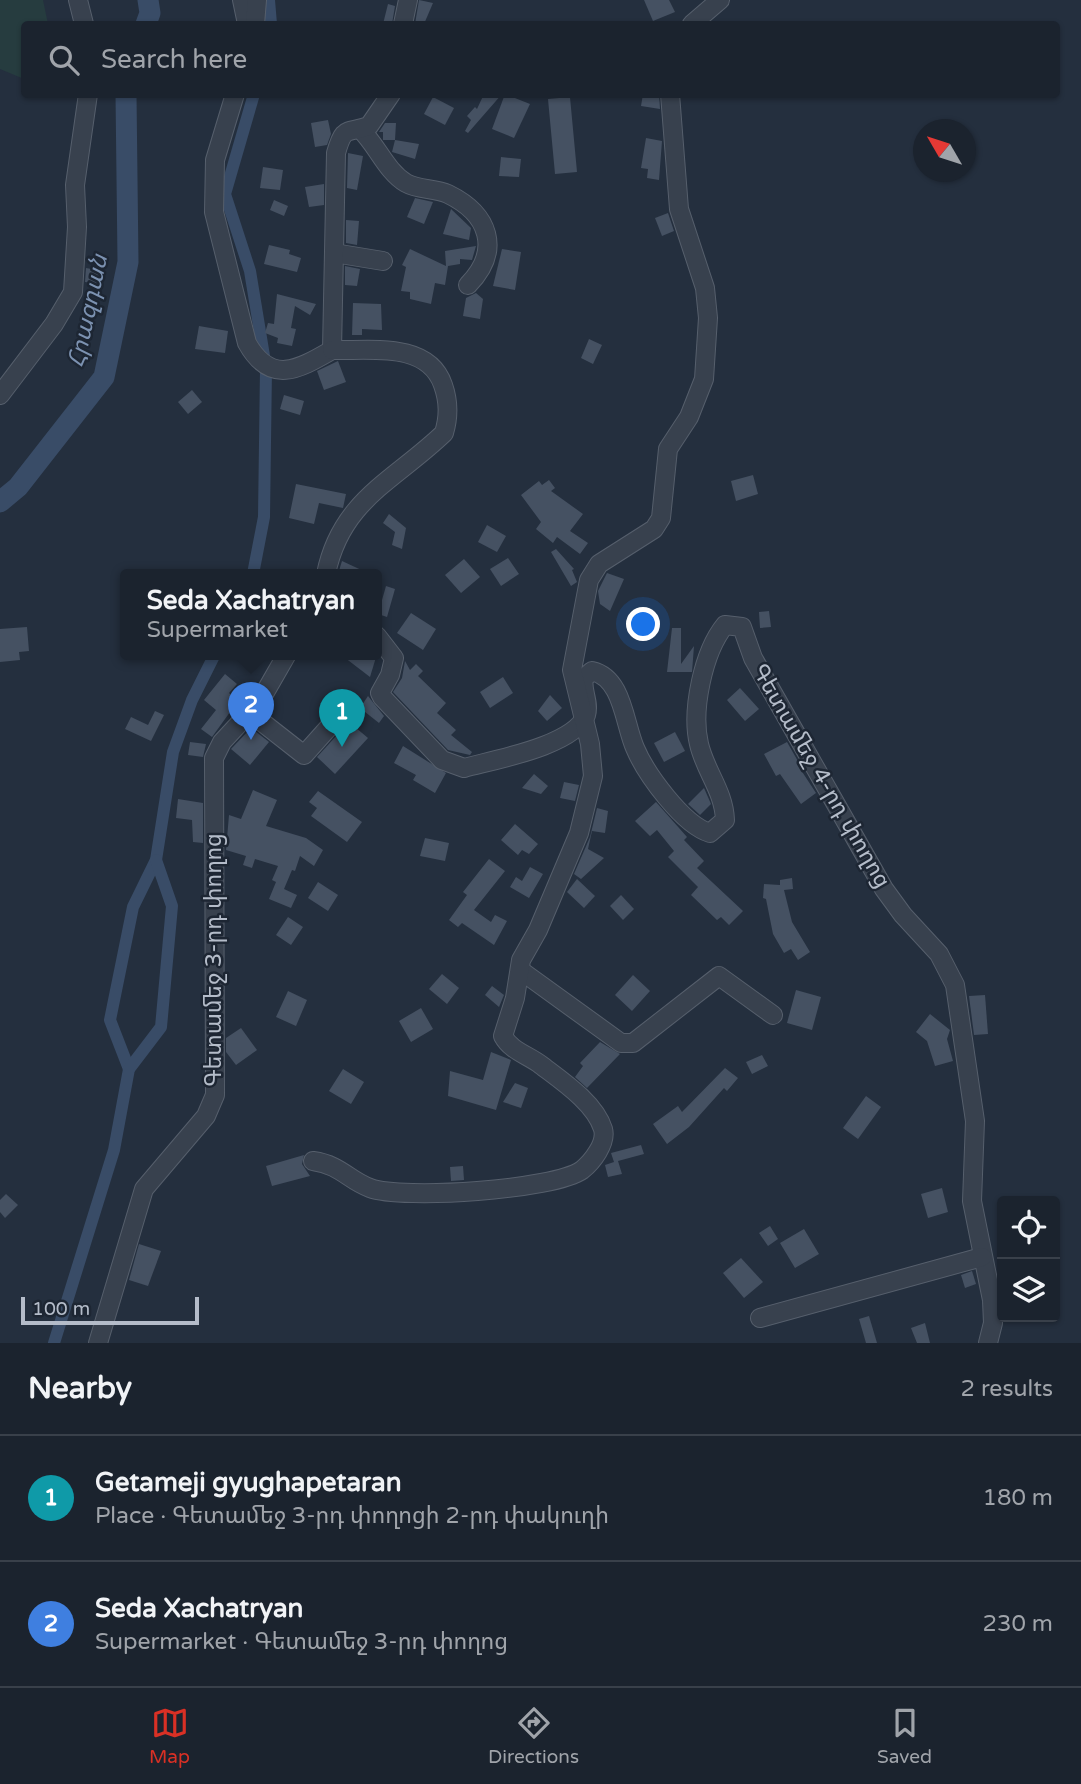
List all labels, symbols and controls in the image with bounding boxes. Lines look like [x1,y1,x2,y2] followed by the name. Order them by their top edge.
[21,21,1060,98] search box
[45,41,83,79] icon: search
[101,44,247,75] text: Search here
[913,119,976,182] north arrow
[62,250,114,370] water label: Հրազդան
[120,569,382,660] popup
[147,585,355,616] text: Seda Xachatryan
[626,607,660,641] your location
[147,616,288,644] text: Supermarket
[745,659,897,893] street label: Գետամեջ 4-րդ փողոց
[228,682,274,740] pin: 2
[319,689,365,747] pin: 1
[200,833,228,1087] street label: Գետամեջ 3-րդ փողոց
[997,1196,1060,1322] map controls
[997,1196,1060,1259] button: locate
[997,1259,1060,1322] button: layers
[21,1294,200,1326] scale bar
[32,1298,90,1320] text: 100 m
[28,1370,132,1407] text: Nearby
[960,1375,1053,1403] text: 2 results
[95,1467,402,1498] text: Getameji gyughapetaran
[44,1484,58,1512] text: 1
[983,1484,1053,1512] text: 180 m
[95,1502,609,1530] text: Place · Գետամեջ 3-րդ փողոցի 2-րդ փակուղի
[95,1593,303,1624] text: Seda Xachatryan
[44,1610,58,1638] text: 2
[983,1610,1053,1638] text: 230 m
[95,1628,508,1656] text: Supermarket · Գետամեջ 3-րդ փողոց
[149,1704,190,1768] tab: Map
[488,1704,579,1768] tab: Directions
[877,1704,932,1768] tab: Saved

